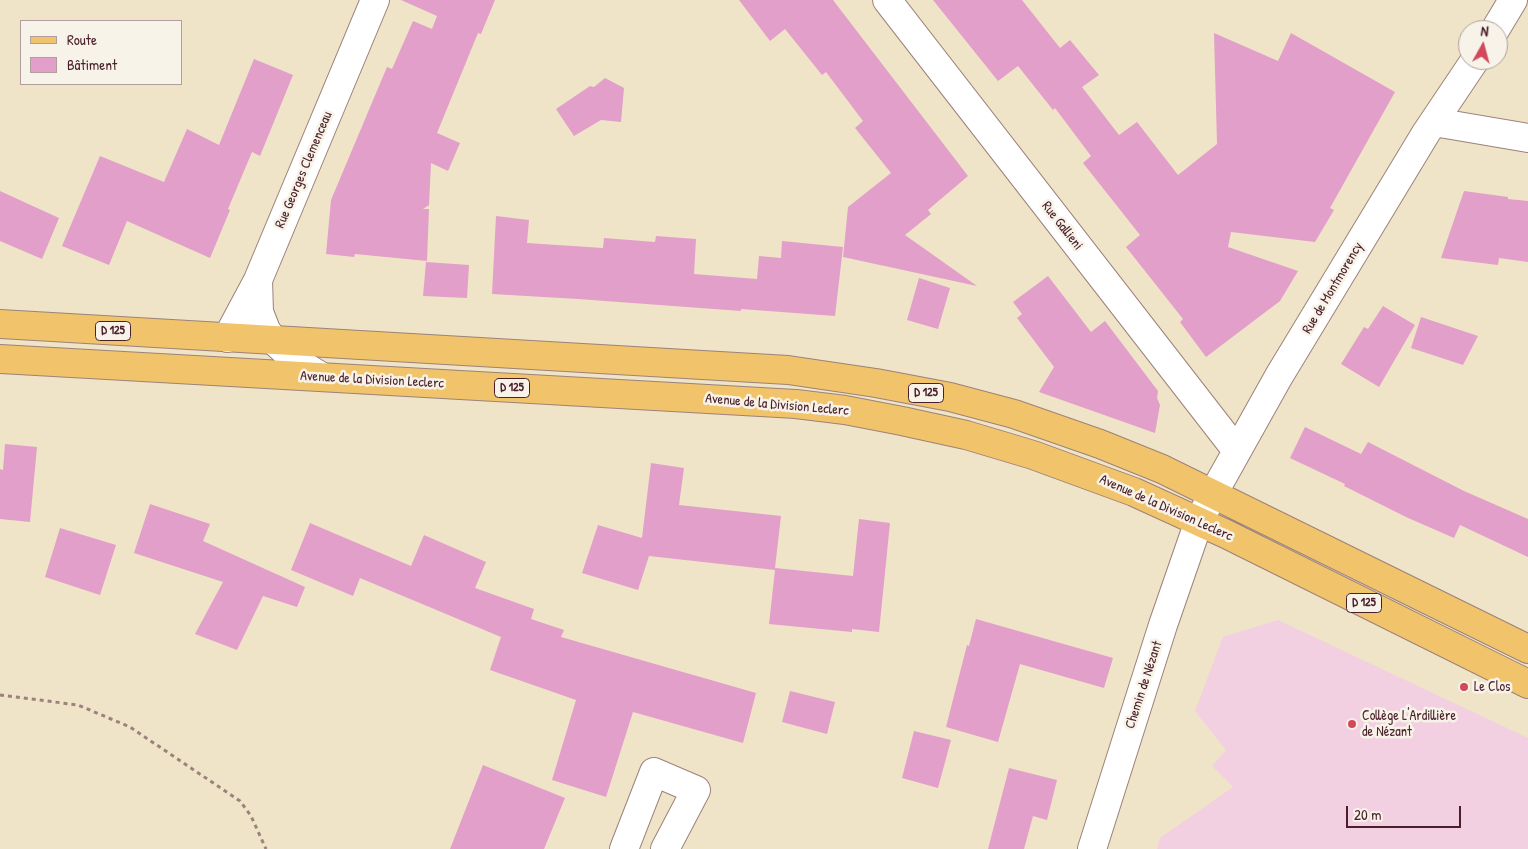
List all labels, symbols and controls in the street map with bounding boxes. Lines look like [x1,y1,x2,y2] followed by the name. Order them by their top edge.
[20,20,182,85] legend
[1458,20,1508,70] north arrow
[1480,21,1490,40] text: N
[67,29,97,50] text: Route
[67,54,117,75] text: Bâtiment
[272,109,336,231] street label: Rue Georges Clemenceau
[1038,198,1086,254] street label: Rue Gallieni
[1299,239,1367,337] street label: Rue de Montmorency
[96,322,130,341] road number: D 125
[300,368,444,392] street label: Avenue de la Division Leclerc
[494,378,530,398] road number: D 125
[908,383,944,402] road number: D 125
[705,390,849,420] street label: Avenue de la Division Leclerc
[1097,471,1235,545] street label: Avenue de la Division Leclerc
[1346,594,1382,612] road number: D 125
[1122,639,1166,731] street label: Chemin de Nézant
[1474,679,1510,695] place label: Le Clos
[1458,681,1470,693] marker: Le Clos
[1362,708,1456,740] place label: Collège L'Ardillière de Nézant
[1346,718,1358,730] marker: Collège L'Ardillière de Nézant
[1348,796,1463,828] scale bar
[1354,804,1381,825] text: 20 m

